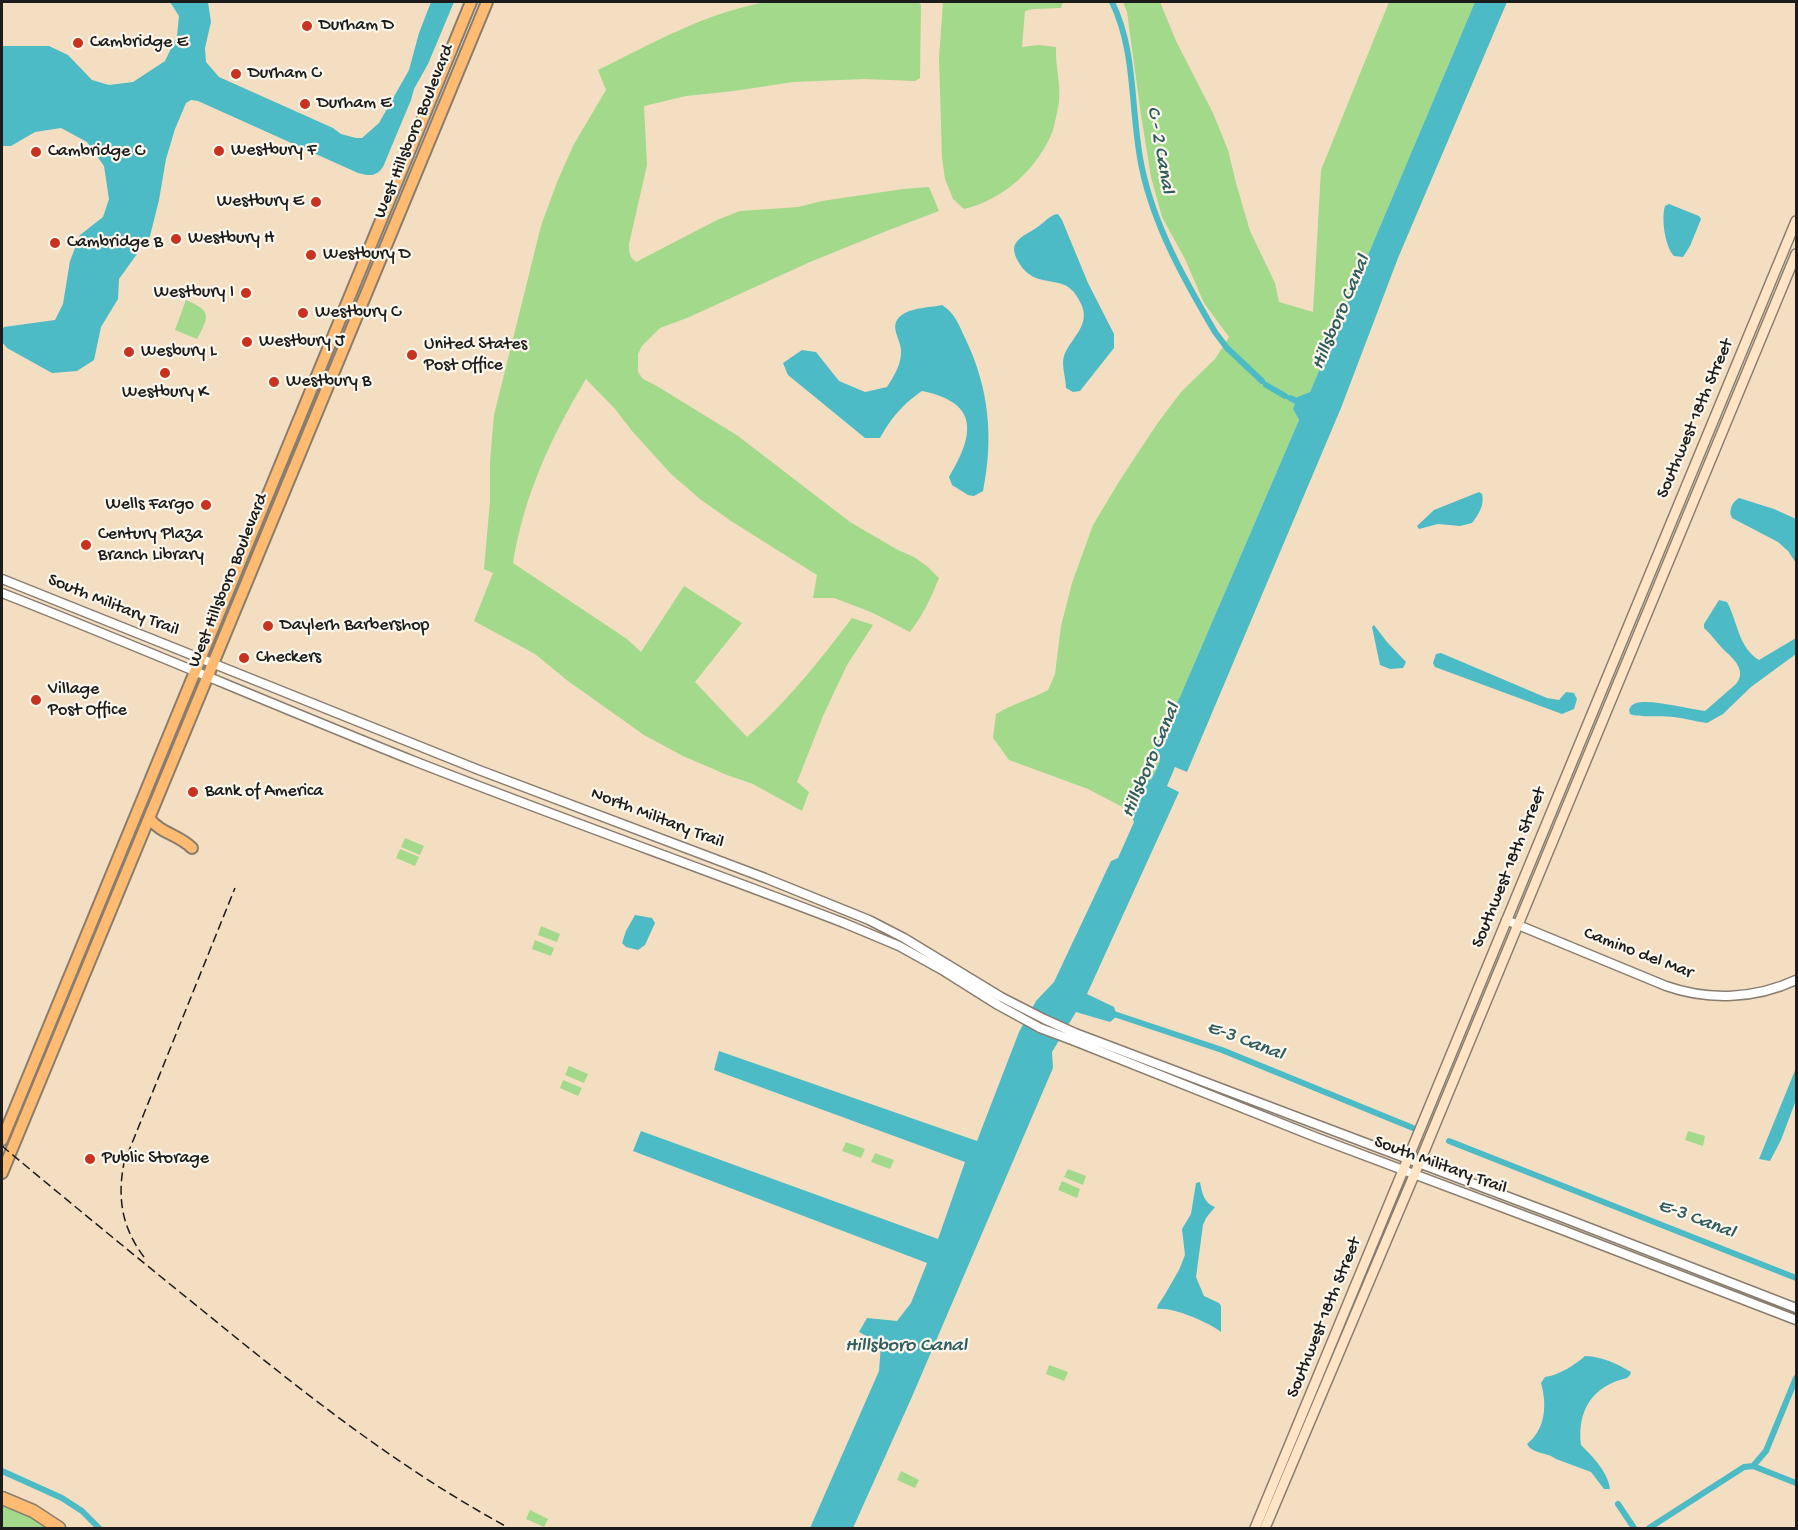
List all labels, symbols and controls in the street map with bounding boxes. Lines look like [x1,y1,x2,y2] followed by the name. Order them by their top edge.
[319,15,394,37] place label: Durham D
[300,19,314,33] marker: Durham D
[90,32,188,54] place label: Cambridge E
[71,36,85,50] marker: Cambridge E
[370,42,460,222] street label: West Hillsboro Boulevard
[248,63,321,85] place label: Durham C
[229,67,243,81] marker: Durham C
[317,93,391,115] place label: Durham E
[298,97,312,111] marker: Durham E
[1140,105,1178,195] water label: C - 2 Canal
[231,140,316,162] place label: Westbury F
[48,141,144,163] place label: Cambridge C
[212,144,226,158] marker: Westbury F
[29,145,43,159] marker: Cambridge C
[217,191,304,213] place label: Westbury E
[309,195,323,209] marker: Westbury E
[188,228,274,250] place label: Westbury H
[67,232,163,254] place label: Cambridge B
[169,232,183,246] marker: Westbury H
[48,236,62,250] marker: Cambridge B
[323,244,411,266] place label: Westbury D
[304,248,318,262] marker: Westbury D
[1307,252,1377,374] water label: Hillsboro Canal
[154,282,234,304] place label: Westbury I
[239,286,253,300] marker: Westbury I
[315,302,401,324] place label: Westbury C
[296,306,310,320] marker: Westbury C
[259,331,345,353] place label: Westbury J
[424,334,527,376] place label: United States Post Office
[240,335,254,349] marker: Westbury J
[1653,336,1739,502] street label: Southwest 18th Street
[141,341,216,363] place label: Wesbury L
[122,345,136,359] marker: Wesbury L
[405,348,419,362] marker: United States Post Office
[158,366,172,380] marker: Westbury K
[286,371,371,393] place label: Westbury B
[267,375,281,389] marker: Westbury B
[122,382,208,404] place label: Westbury K
[184,491,274,671] street label: West Hillsboro Boulevard
[105,494,194,516] place label: Wells Fargo
[199,498,213,512] marker: Wells Fargo
[98,524,204,566] place label: Century Plaza Branch Library
[79,538,93,552] marker: Century Plaza Branch Library
[44,570,182,642] street label: South Military Trail
[280,615,429,637] place label: Daylerh Barbershop
[261,619,275,633] marker: Daylerh Barbershop
[256,647,321,669] place label: Checkers
[237,651,251,665] marker: Checkers
[48,679,127,722] place label: Village Post Office
[29,693,43,707] marker: Village Post Office
[1117,700,1187,822] water label: Hillsboro Canal
[205,781,323,803] place label: Bank of America
[587,784,727,854] street label: North Military Trail
[186,785,200,799] marker: Bank of America
[1468,785,1552,951] street label: Southwest 18th Street
[1580,923,1696,985] street label: Camino del Mar
[1203,1016,1287,1068] water label: E-3 Canal
[1371,1132,1509,1200] street label: South Military Trail
[102,1148,209,1170] place label: Public Storage
[83,1152,97,1166] marker: Public Storage
[1654,1194,1738,1246] water label: E-3 Canal
[1283,1235,1367,1401] street label: Southwest 18th Street
[845,1335,967,1359] water label: Hillsboro Canal

